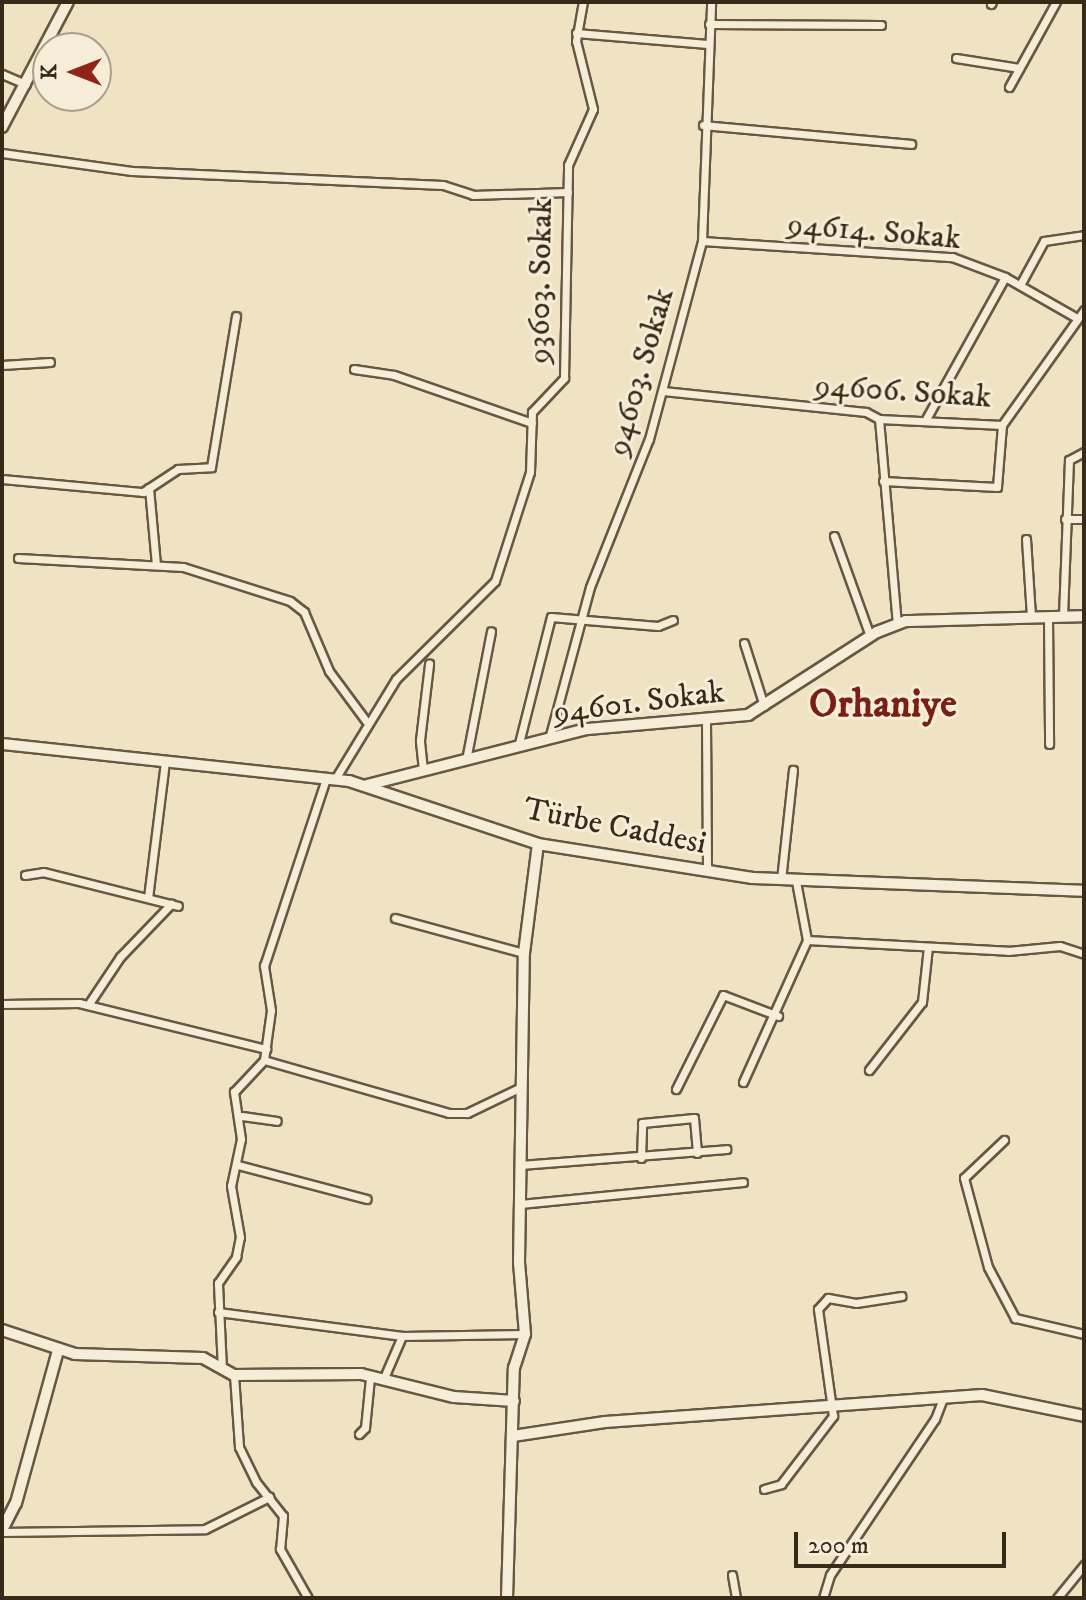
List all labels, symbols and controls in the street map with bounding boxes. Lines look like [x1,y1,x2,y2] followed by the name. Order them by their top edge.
[32,32,112,112] north arrow
[36,64,63,80] text: K
[520,198,562,364] street label: 93603. Sokak
[786,205,962,259] street label: 94614. Sokak
[599,284,683,460] street label: 94603. Sokak
[813,367,993,417] street label: 94606. Sokak
[551,673,727,733] street label: 94601. Sokak
[809,681,957,729] district label: Orhaniye
[520,790,710,864] street label: Türbe Caddesi
[798,1516,1010,1566] scale bar
[808,1531,869,1561] text: 200 m

